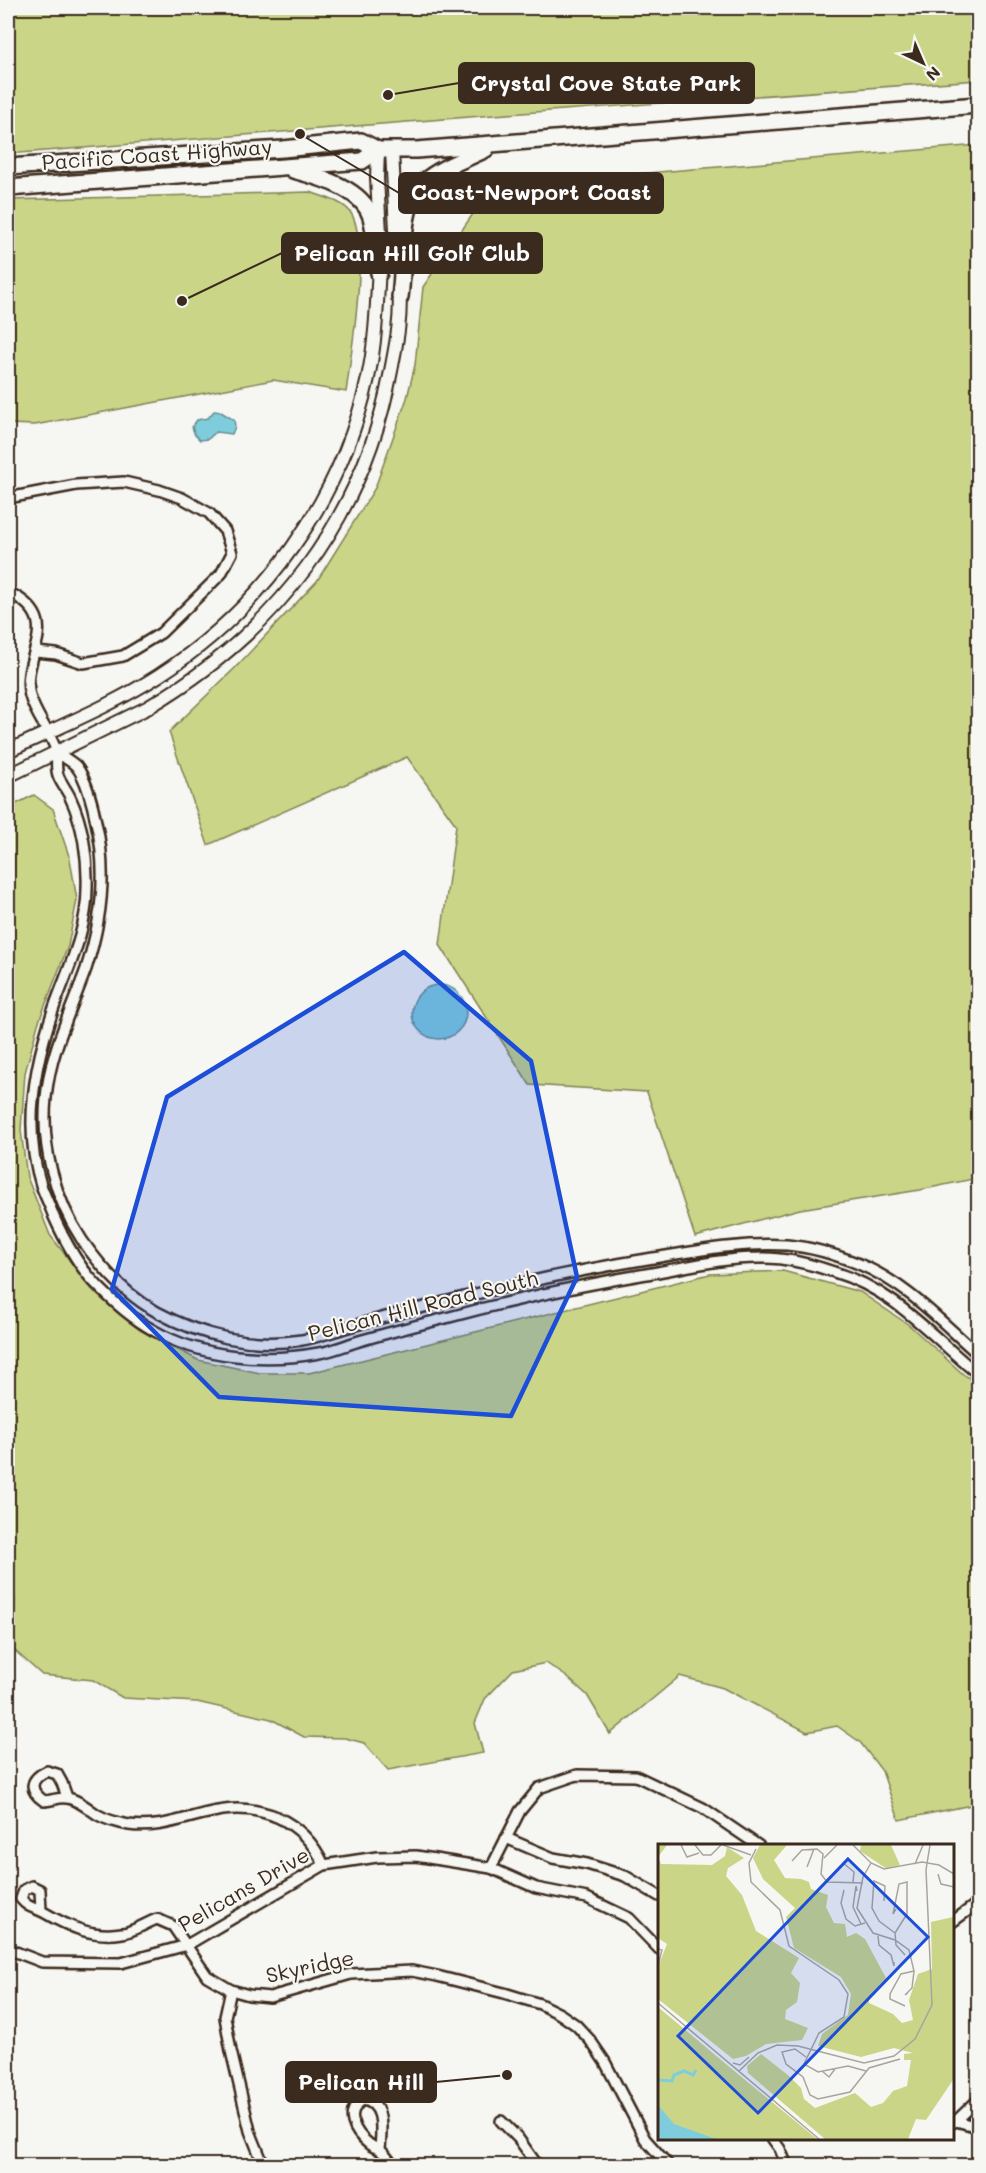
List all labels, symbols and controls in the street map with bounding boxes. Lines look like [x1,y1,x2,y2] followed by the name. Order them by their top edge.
[893,33,953,93] north arrow
[922,62,945,86] text: N
[459,63,754,103] callout: Crystal Cove State Park
[471,68,741,97] text: Crystal Cove State Park
[41,132,273,175] street label: Pacific Coast Highway
[399,173,663,213] callout: Coast-Newport Coast
[411,177,651,206] text: Coast-Newport Coast
[282,233,542,273] callout: Pelican Hill Golf Club
[294,238,530,267] text: Pelican Hill Golf Club
[305,1263,540,1346] street label: Pelican Hill Road South
[173,1840,314,1937] street label: Pelicans Drive
[658,1844,953,2140] inset map
[263,1943,356,1988] street label: Skyridge
[286,2062,436,2102] callout: Pelican Hill
[298,2067,424,2096] text: Pelican Hill

